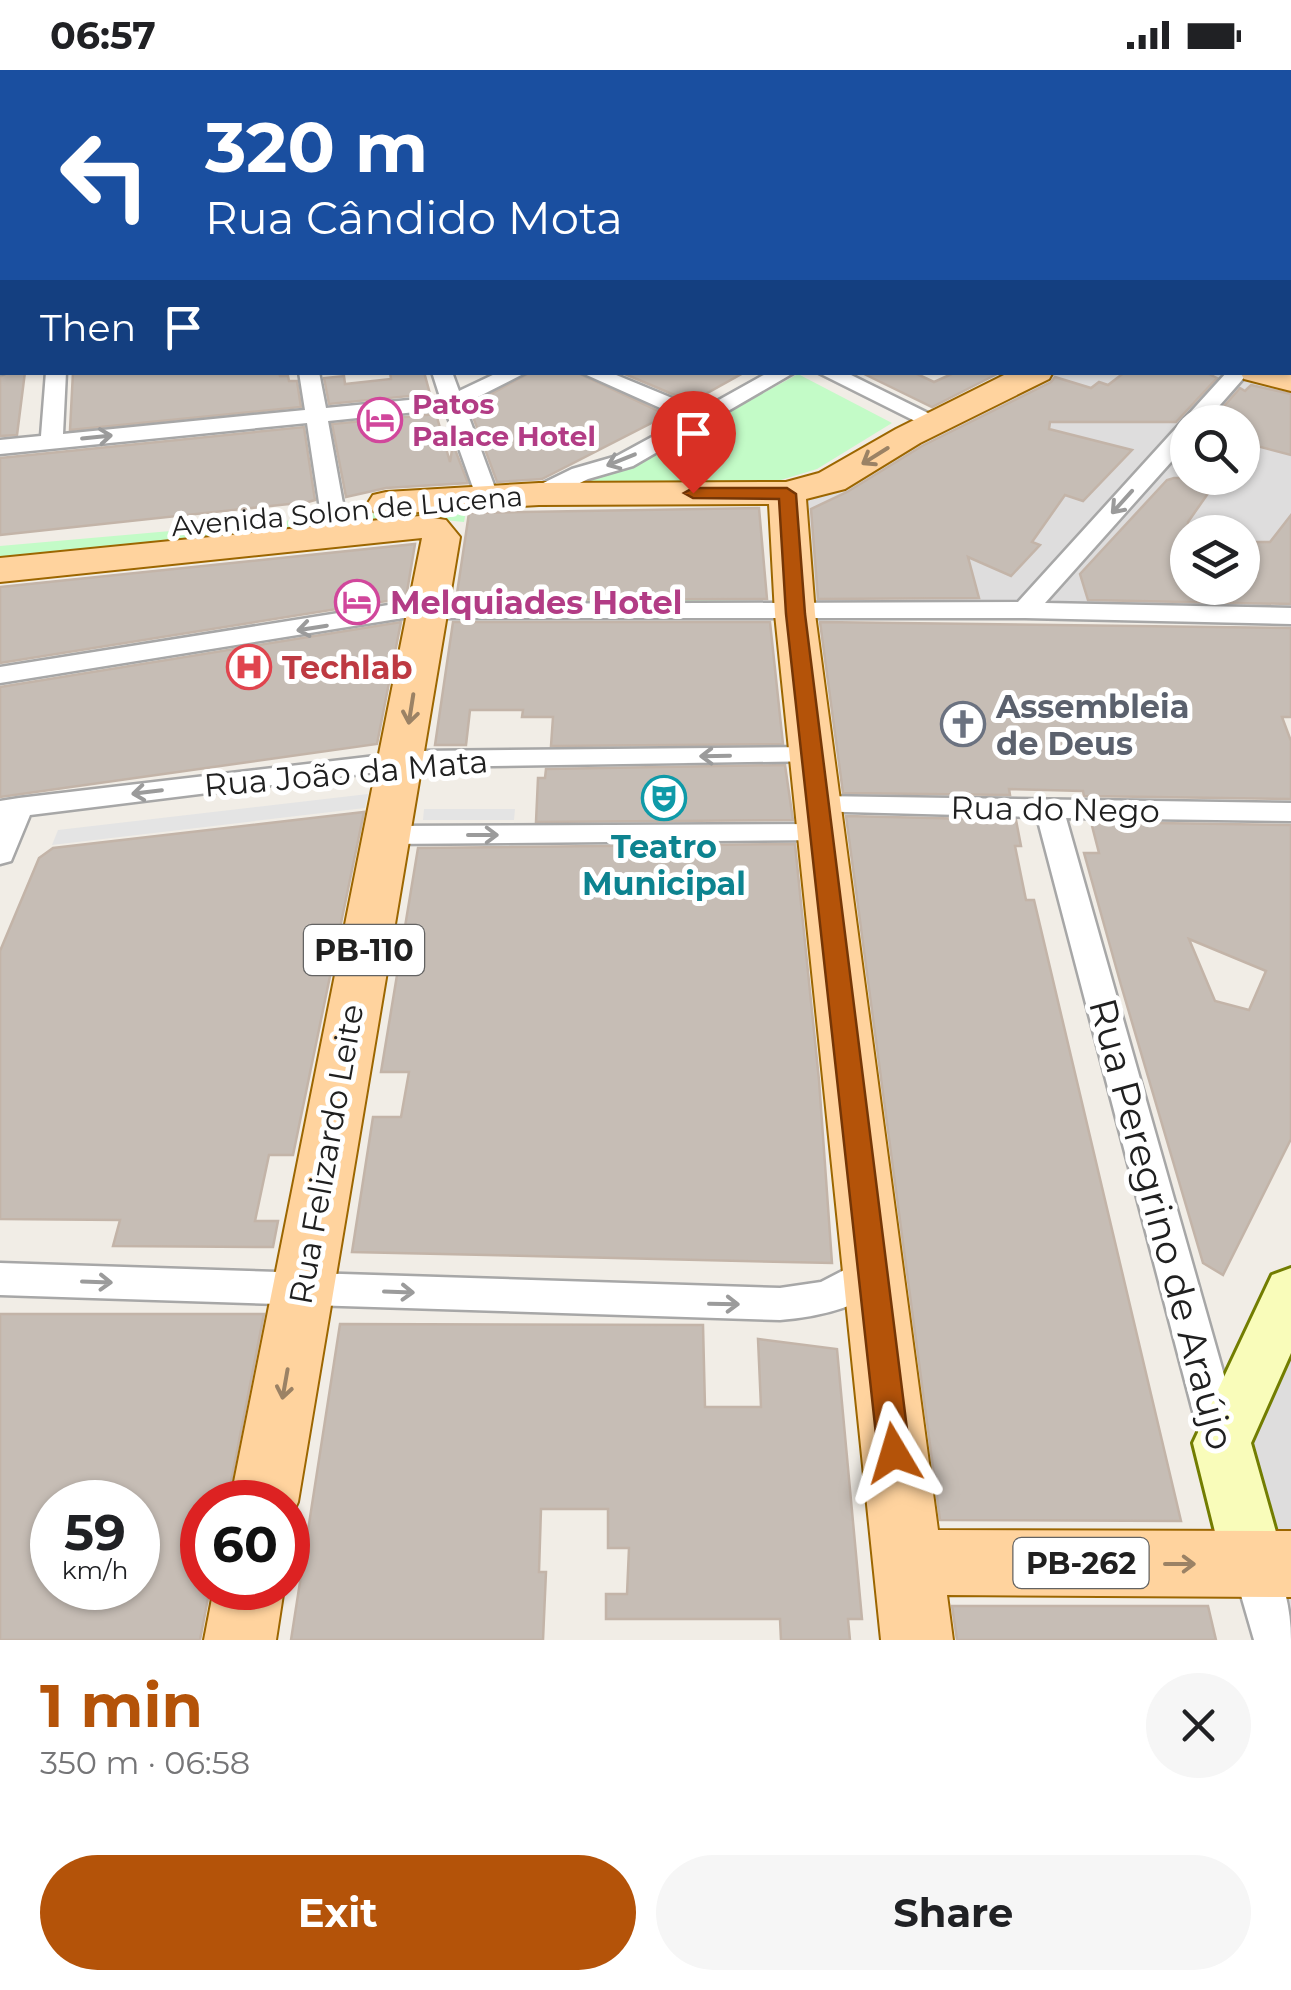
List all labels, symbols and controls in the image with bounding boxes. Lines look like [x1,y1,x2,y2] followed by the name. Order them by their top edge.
[50,12,156,59] text: 06:57
[205,104,428,190] text: 320 m
[40,110,170,240] icon: left
[205,190,623,245] text: Rua Cândido Mota
[156,300,211,355] icon: arrive
[40,304,136,351] text: Then
[412,387,596,453] place label: Patos Palace Hotel
[651,391,736,494] pin
[357,397,403,443] hotel icon: Patos Palace Hotel
[1170,405,1260,605] map controls
[1170,405,1260,495] button: search
[666,406,721,461] icon: arrive
[80,427,113,446] one-way arrow
[861,446,890,466] one-way arrow
[607,453,637,471] one-way arrow
[170,479,524,543] street label: Avenida Solon de Lucena
[1111,489,1134,514] one-way arrow
[1170,515,1260,605] button: layers
[334,579,380,625] hotel icon: Melquiades Hotel
[390,583,682,622] place label: Melquiades Hotel
[296,619,328,638] one-way arrow
[226,644,272,690] hospital icon: Techlab
[282,648,413,687] place label: Techlab
[995,687,1189,763] place label: Assembleia de Deus
[402,692,420,725] one-way arrow
[940,701,986,747] church icon: Assembleia de Deus
[202,741,490,805] street label: Rua João da Mata
[699,747,731,766] one-way arrow
[641,775,687,821] theatre icon: Teatro Municipal
[131,783,163,802] one-way arrow
[950,788,1160,830] street label: Rua do Nego
[466,826,499,844] one-way arrow
[582,827,746,903] place label: Teatro Municipal
[304,925,424,975] road number: PB-110
[1079,993,1245,1455] street label: Rua Peregrino de Araújo
[280,1001,372,1307] street label: Rua Felizardo Leite
[81,1273,113,1292] one-way arrow
[382,1283,414,1302] one-way arrow
[707,1294,739,1313] one-way arrow
[275,1367,294,1400] one-way arrow
[842,1401,946,1505] position arrow
[180,1480,310,1610] speed limit sign: 60
[64,1502,126,1563] text: 59
[1014,1538,1148,1588] road number: PB-262
[1163,1554,1195,1573] one-way arrow
[62,1555,128,1585] text: km/h
[40,1669,203,1742] text: 1 min
[1146,1673,1251,1778] button: close
[40,1743,250,1782] text: 350 m · 06:58
[40,1855,636,1970] button: Exit
[656,1855,1251,1970] button: Share

